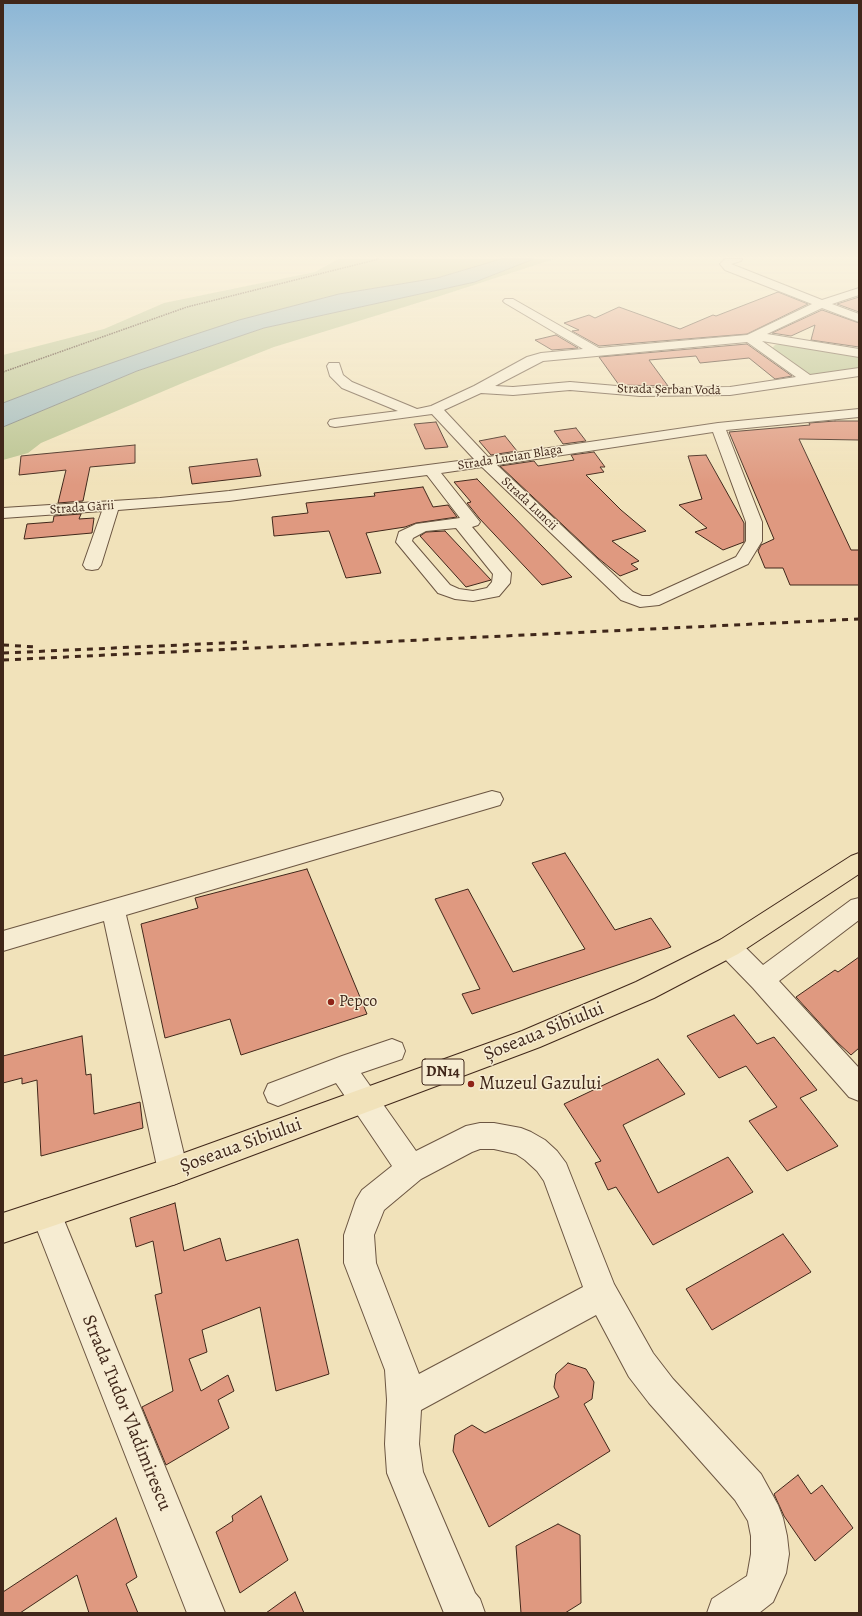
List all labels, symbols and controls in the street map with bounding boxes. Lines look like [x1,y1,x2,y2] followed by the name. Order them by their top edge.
[617,381,721,399] street label: Strada Șerban Vodă
[457,442,563,474] street label: Strada Lucian Blaga
[498,474,560,534] street label: Strada Luncii
[49,498,115,518] street label: Strada Gării
[339,992,377,1012] place label: Pepco
[326,997,336,1007] marker: Pepco
[480,997,608,1067] street label: Șoseaua Sibiului
[422,1059,464,1085] road number: DN14
[479,1073,602,1095] place label: Muzeul Gazului
[466,1079,476,1089] marker: Muzeul Gazului
[177,1113,305,1179] street label: Șoseaua Sibiului
[76,1312,176,1514] street label: Strada Tudor Vladimirescu

